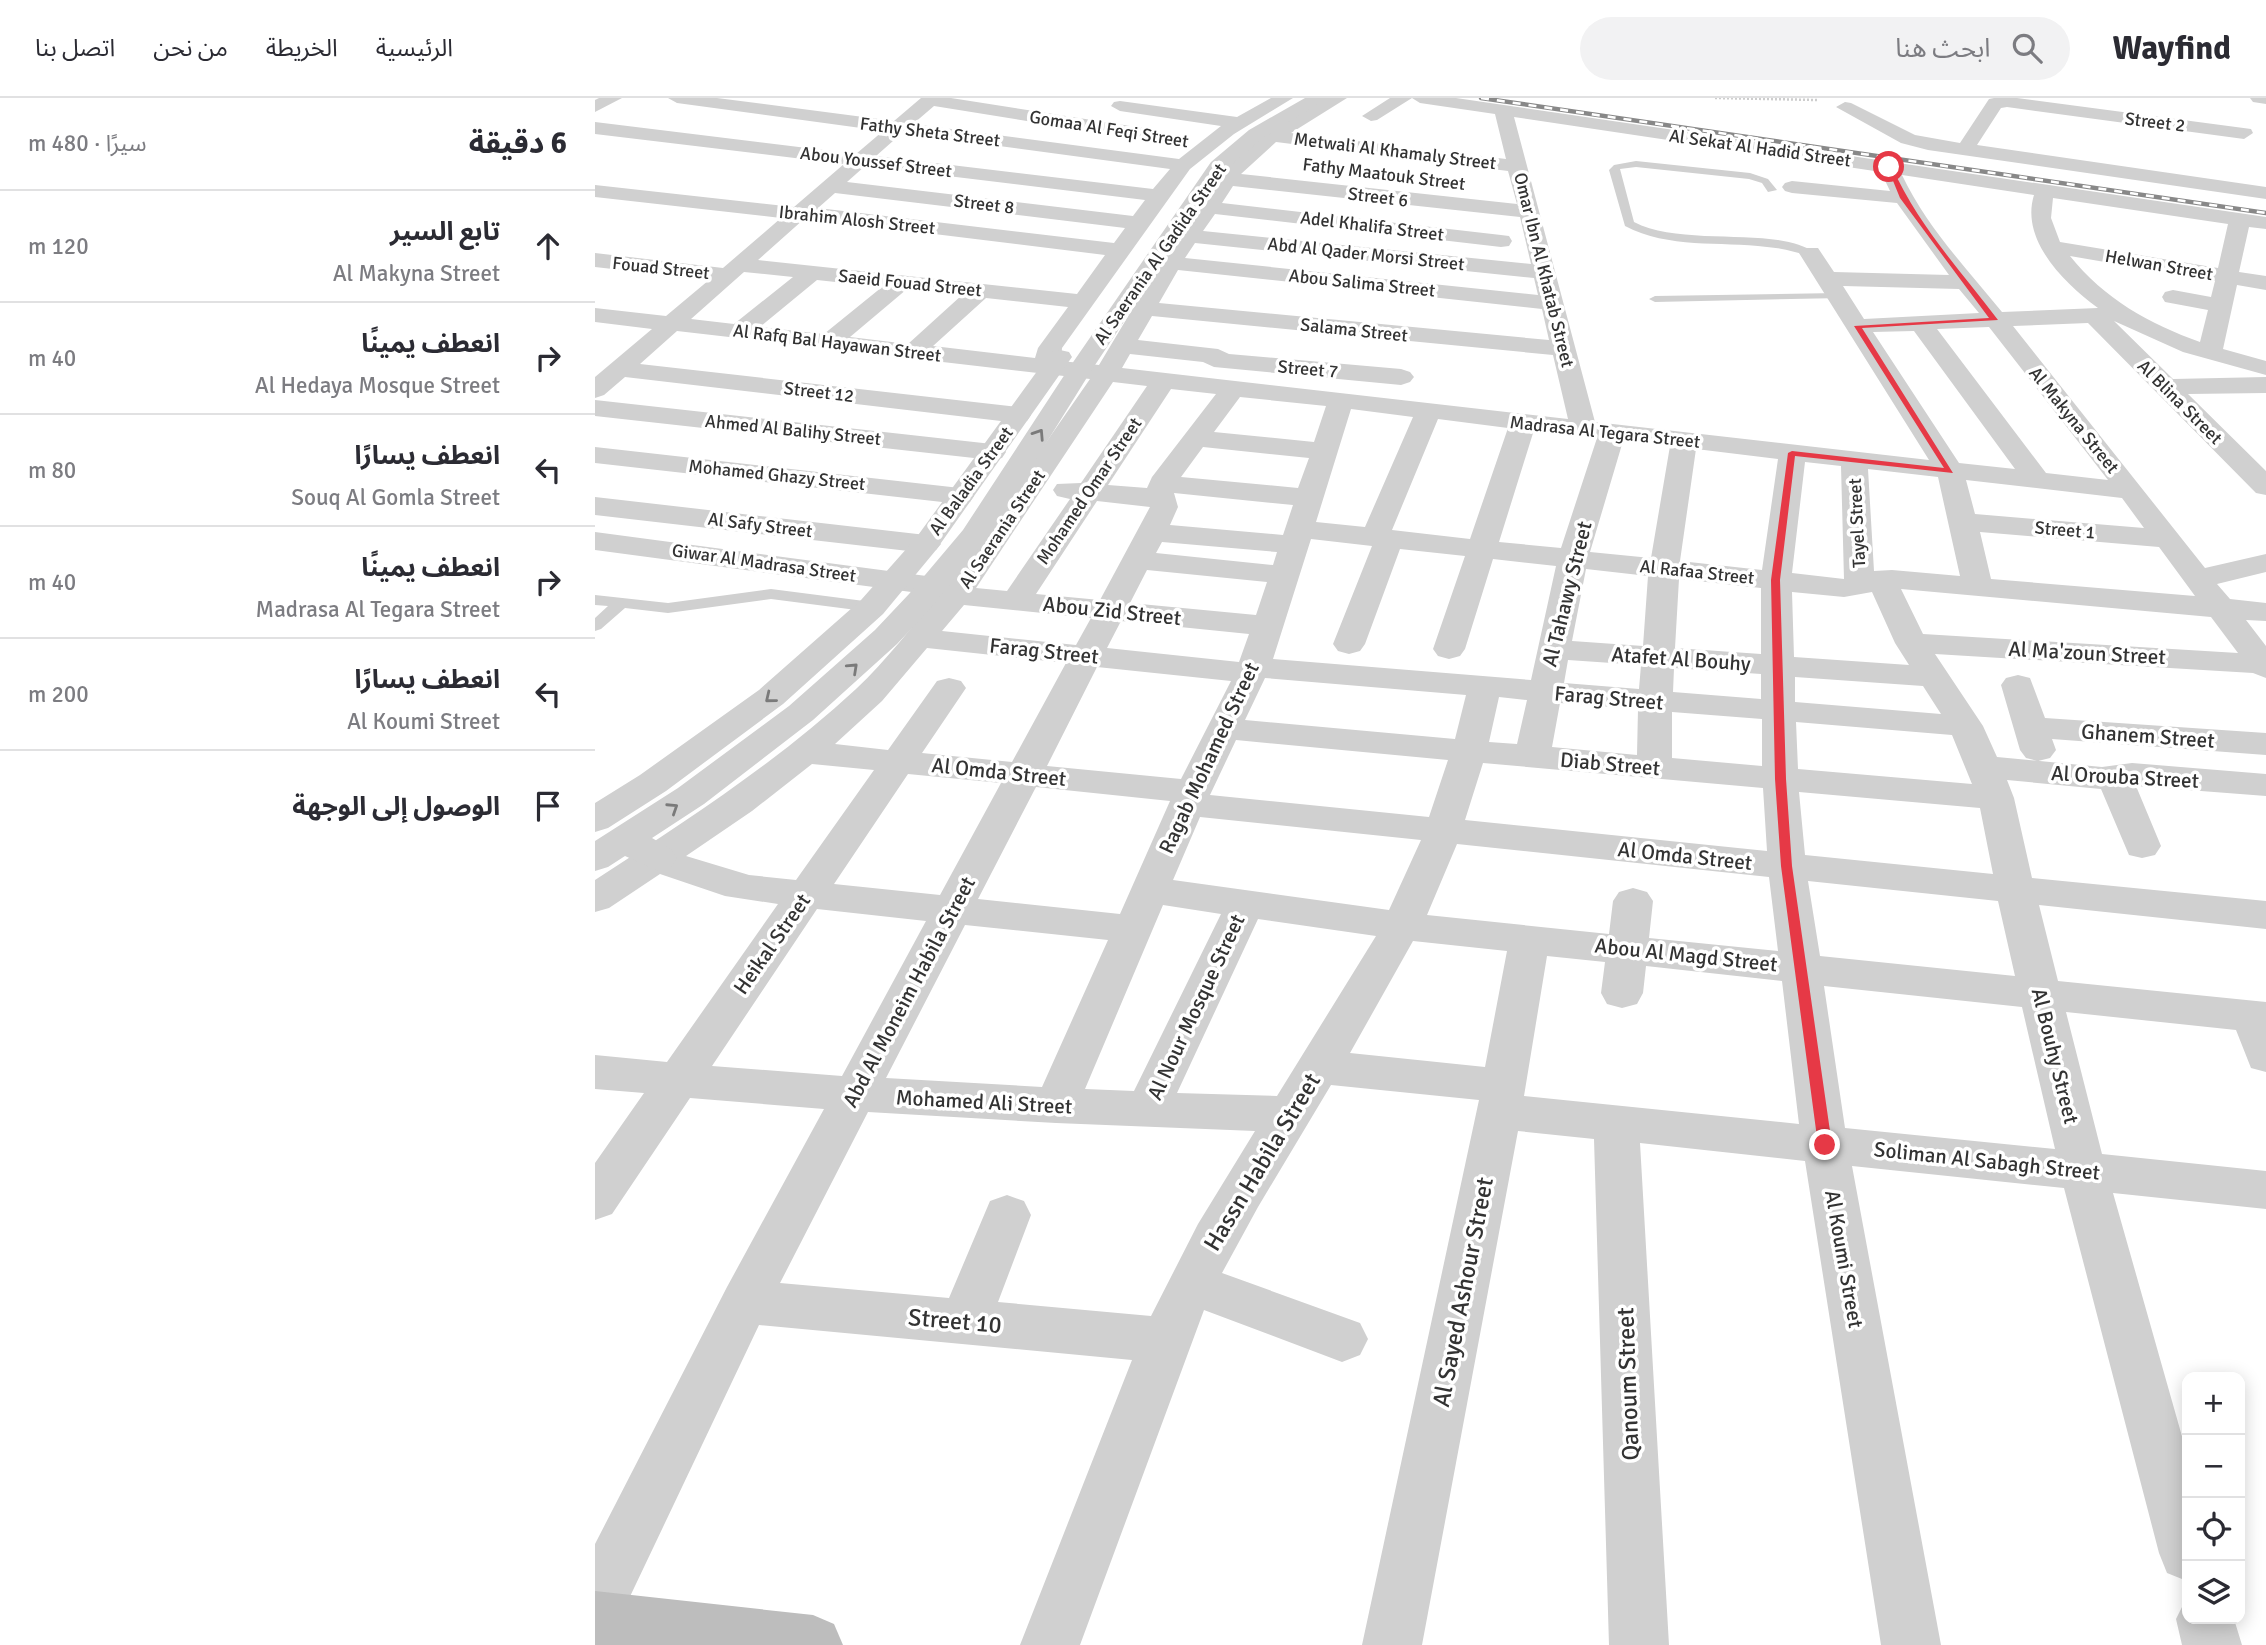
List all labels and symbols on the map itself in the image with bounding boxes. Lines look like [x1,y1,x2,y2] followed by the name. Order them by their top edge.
[1028,106,1190,152] street label: Gomaa Al Feqi Street
[2124,107,2186,137] street label: Street 2
[859,112,1001,152] street label: Fathy Sheta Street
[1668,124,1852,172] street label: Al Sekat Al Hadid Street
[1293,128,1497,174] street label: Metwali Al Khamaly Street
[799,142,953,182] street label: Abou Youssef Street
[1873,151,1904,182] route start
[1301,153,1467,195] street label: Fathy Maatouk Street
[1089,159,1231,349] street label: Al Saerania Al Gadida Street
[1509,170,1579,370] street label: Omar Ibn Al Khatab Street
[1347,182,1409,212] street label: Street 6
[953,189,1015,219] street label: Street 8
[778,201,936,239] street label: Ibrahim Alosh Street
[1299,206,1445,246] street label: Adel Khalifa Street
[1266,233,1466,275] street label: Abd Al Qader Morsi Street
[2103,245,2215,285] street label: Helwan Street
[611,252,711,284] street label: Fouad Street
[1288,264,1436,302] street label: Abou Salima Street
[837,265,983,301] street label: Saeid Fouad Street
[1299,313,1409,347] street label: Salama Street
[732,319,942,367] street label: Al Rafq Bal Hayawan Street
[1277,355,1339,383] street label: Street 7
[2133,355,2227,449] street label: Al Blina Street
[2024,362,2124,478] street label: Al Makyna Street
[783,377,855,407] street label: Street 12
[704,410,882,450] street label: Ahmed Al Balihy Street
[1509,411,1701,453] street label: Madrasa Al Tegara Street
[1032,413,1146,569] street label: Mohamed Omar Street
[924,422,1018,540] street label: Al Baladia Street
[1031,428,1044,441] one-way arrow
[688,455,866,495] street label: Mohamed Ghazy Street
[954,465,1050,593] street label: Al Saerania Street
[1844,478,1870,568] street label: Tayel Street
[707,508,813,542] street label: Al Safy Street
[2034,516,2096,544] street label: Street 1
[1536,519,1598,669] street label: Al Tahawy Street
[671,539,857,587] street label: Giwar Al Madrasa Street
[1639,555,1755,589] street label: Al Rafaa Street
[1042,591,1182,631] street label: Abou Zid Street
[988,632,1100,670] street label: Farag Street
[2008,636,2166,670] street label: Al Ma'zoun Street
[1611,641,1752,677] street label: Atafet Al Bouhy
[1153,658,1265,858] street label: Ragab Mohamed Street
[845,664,858,677] one-way arrow
[1553,680,1665,716] street label: Farag Street
[766,689,778,702] one-way arrow
[2080,718,2216,754] street label: Ghanem Street
[1559,747,1661,781] street label: Diab Street
[930,752,1068,792] street label: Al Omda Street
[2050,760,2200,794] street label: Al Orouba Street
[665,804,678,816] one-way arrow
[1616,836,1754,876] street label: Al Omda Street
[837,872,981,1112] street label: Abd Al Moneim Habila Street
[728,889,816,999] street label: Heikal Street
[1142,910,1250,1104] street label: Al Nour Mosque Street
[1593,932,1779,978] street label: Abou Al Magd Street
[2026,986,2084,1126] street label: Al Bouhy Street
[1197,1068,1327,1256] street label: Hassn Habila Street
[895,1084,1073,1120] street label: Mohamed Ali Street
[1809,1129,1840,1160] route end
[1873,1136,2101,1186] street label: Soliman Al Sabagh Street
[1426,1175,1500,1409] street label: Al Sayed Ashour Street
[1819,1188,1869,1330] street label: Al Koumi Street
[907,1302,1003,1340] street label: Street 10
[1610,1307,1646,1461] street label: Qanoum Street

